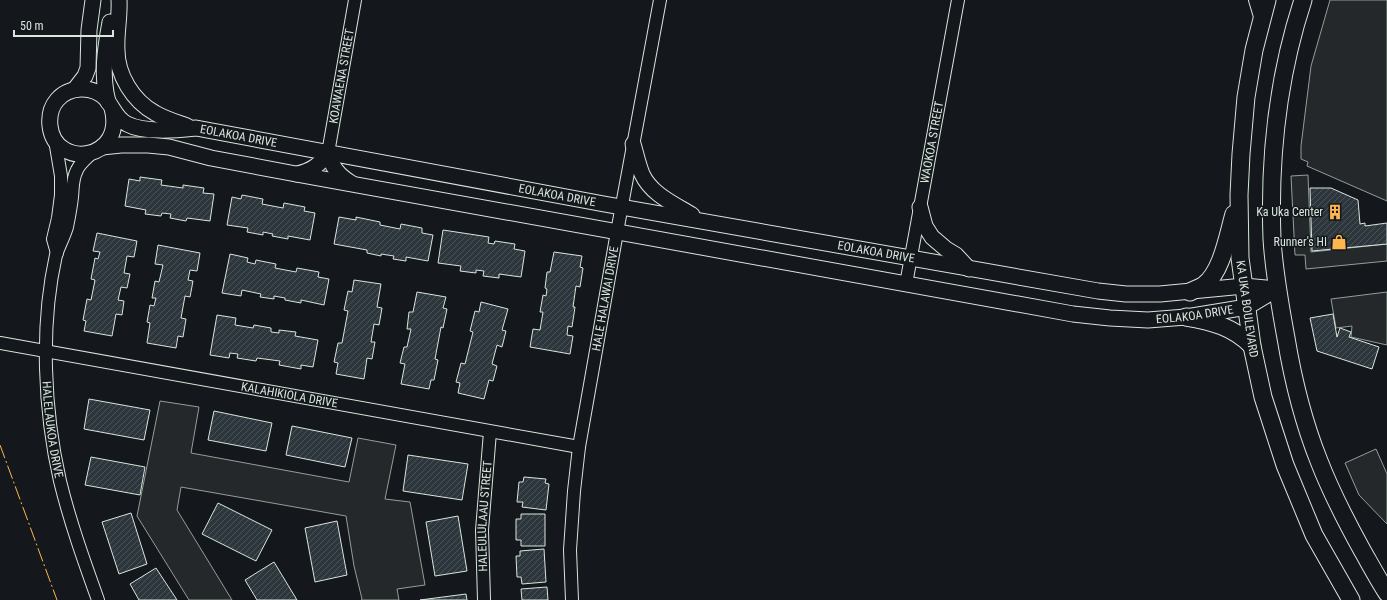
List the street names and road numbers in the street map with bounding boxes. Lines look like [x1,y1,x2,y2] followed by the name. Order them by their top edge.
[326,28,357,125] street label: KOAWAENA STREET
[918,100,946,185] street label: WAOKOA STREET
[199,122,278,150] street label: EOLAKOA DRIVE
[517,181,597,209] street label: EOLAKOA DRIVE
[836,238,916,266] street label: EOLAKOA DRIVE
[589,245,621,352] street label: HALE HALAWAI DRIVE
[1233,259,1261,359] street label: KA UKA BOULEVARD
[1156,302,1235,326] street label: EOLAKOA DRIVE
[240,379,339,411] street label: KALAHIKIOLA DRIVE
[39,381,66,479] street label: HALELAUKOA DRIVE
[475,460,495,572] street label: HALEULULAAU STREET

